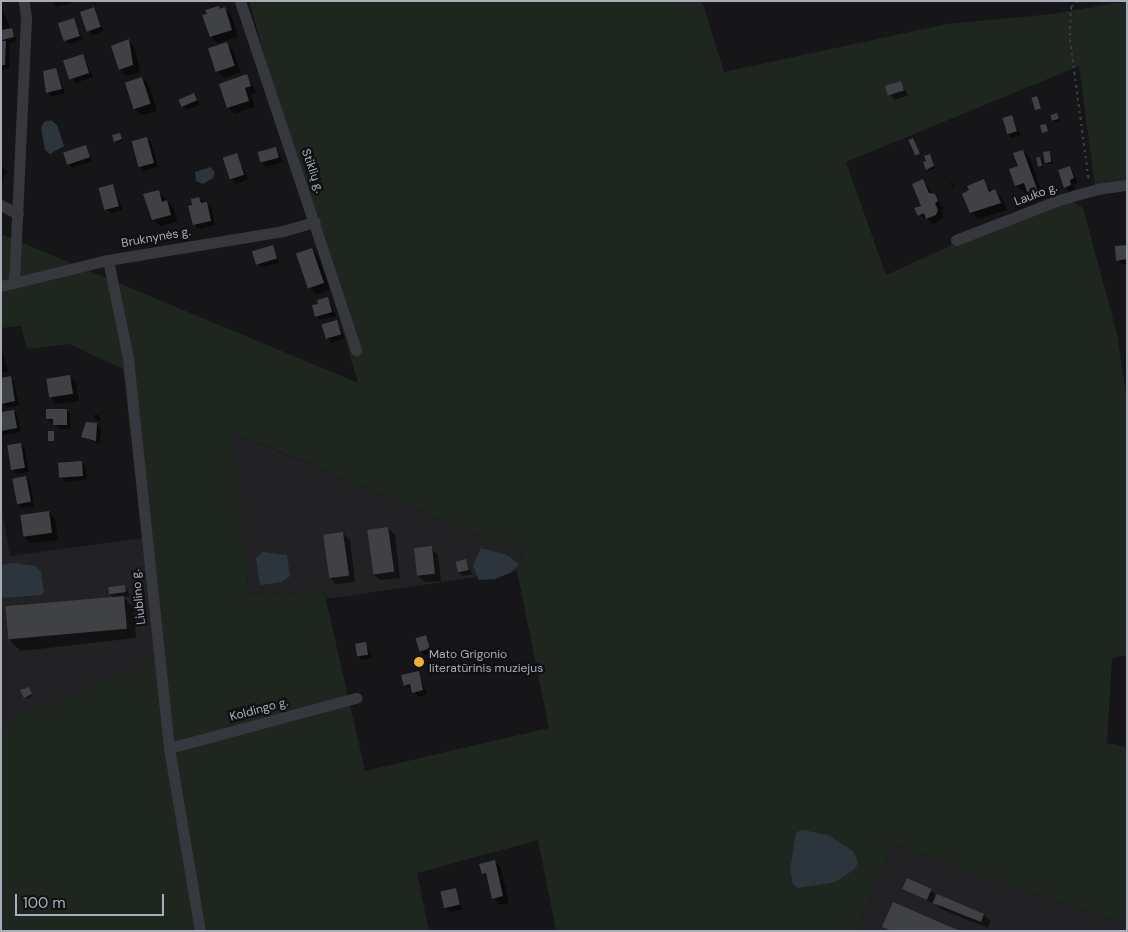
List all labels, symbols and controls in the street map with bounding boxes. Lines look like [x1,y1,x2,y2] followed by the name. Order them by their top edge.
[298,147,326,195] street label: Stiklių g.
[1013,181,1059,209] street label: Lauko g.
[120,225,192,251] street label: Bruknynės g.
[129,569,149,625] street label: Liublino g.
[429,648,543,676] place label: Mato Grigonio literatūrinis muziejus
[413,656,425,668] marker: Mato Grigonio literatūrinis muziejus
[228,695,290,725] street label: Koldingo g.
[18,884,166,916] scale bar
[23,893,66,913] text: 100 m

